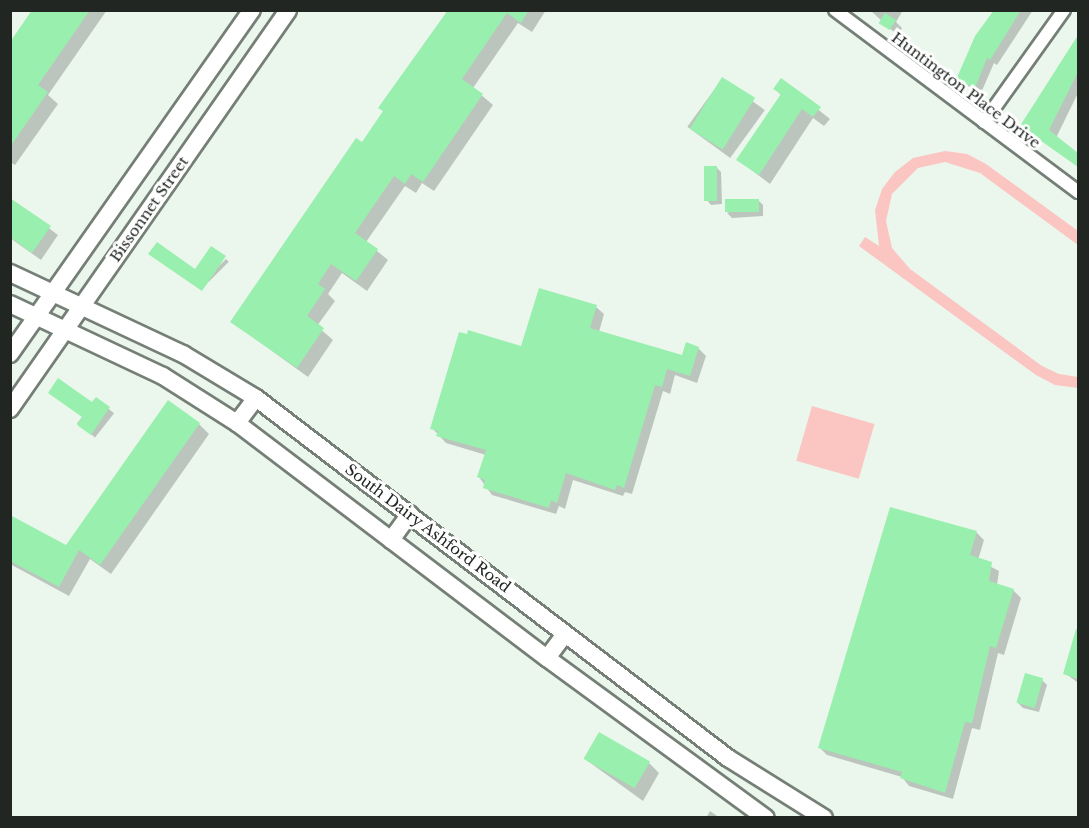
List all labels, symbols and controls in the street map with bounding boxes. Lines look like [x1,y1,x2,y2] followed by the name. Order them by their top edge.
[888,28,1044,152] street label: Huntington Place Drive
[106,153,192,265] street label: Bissonnet Street
[341,460,515,596] street label: South Dairy Ashford Road

